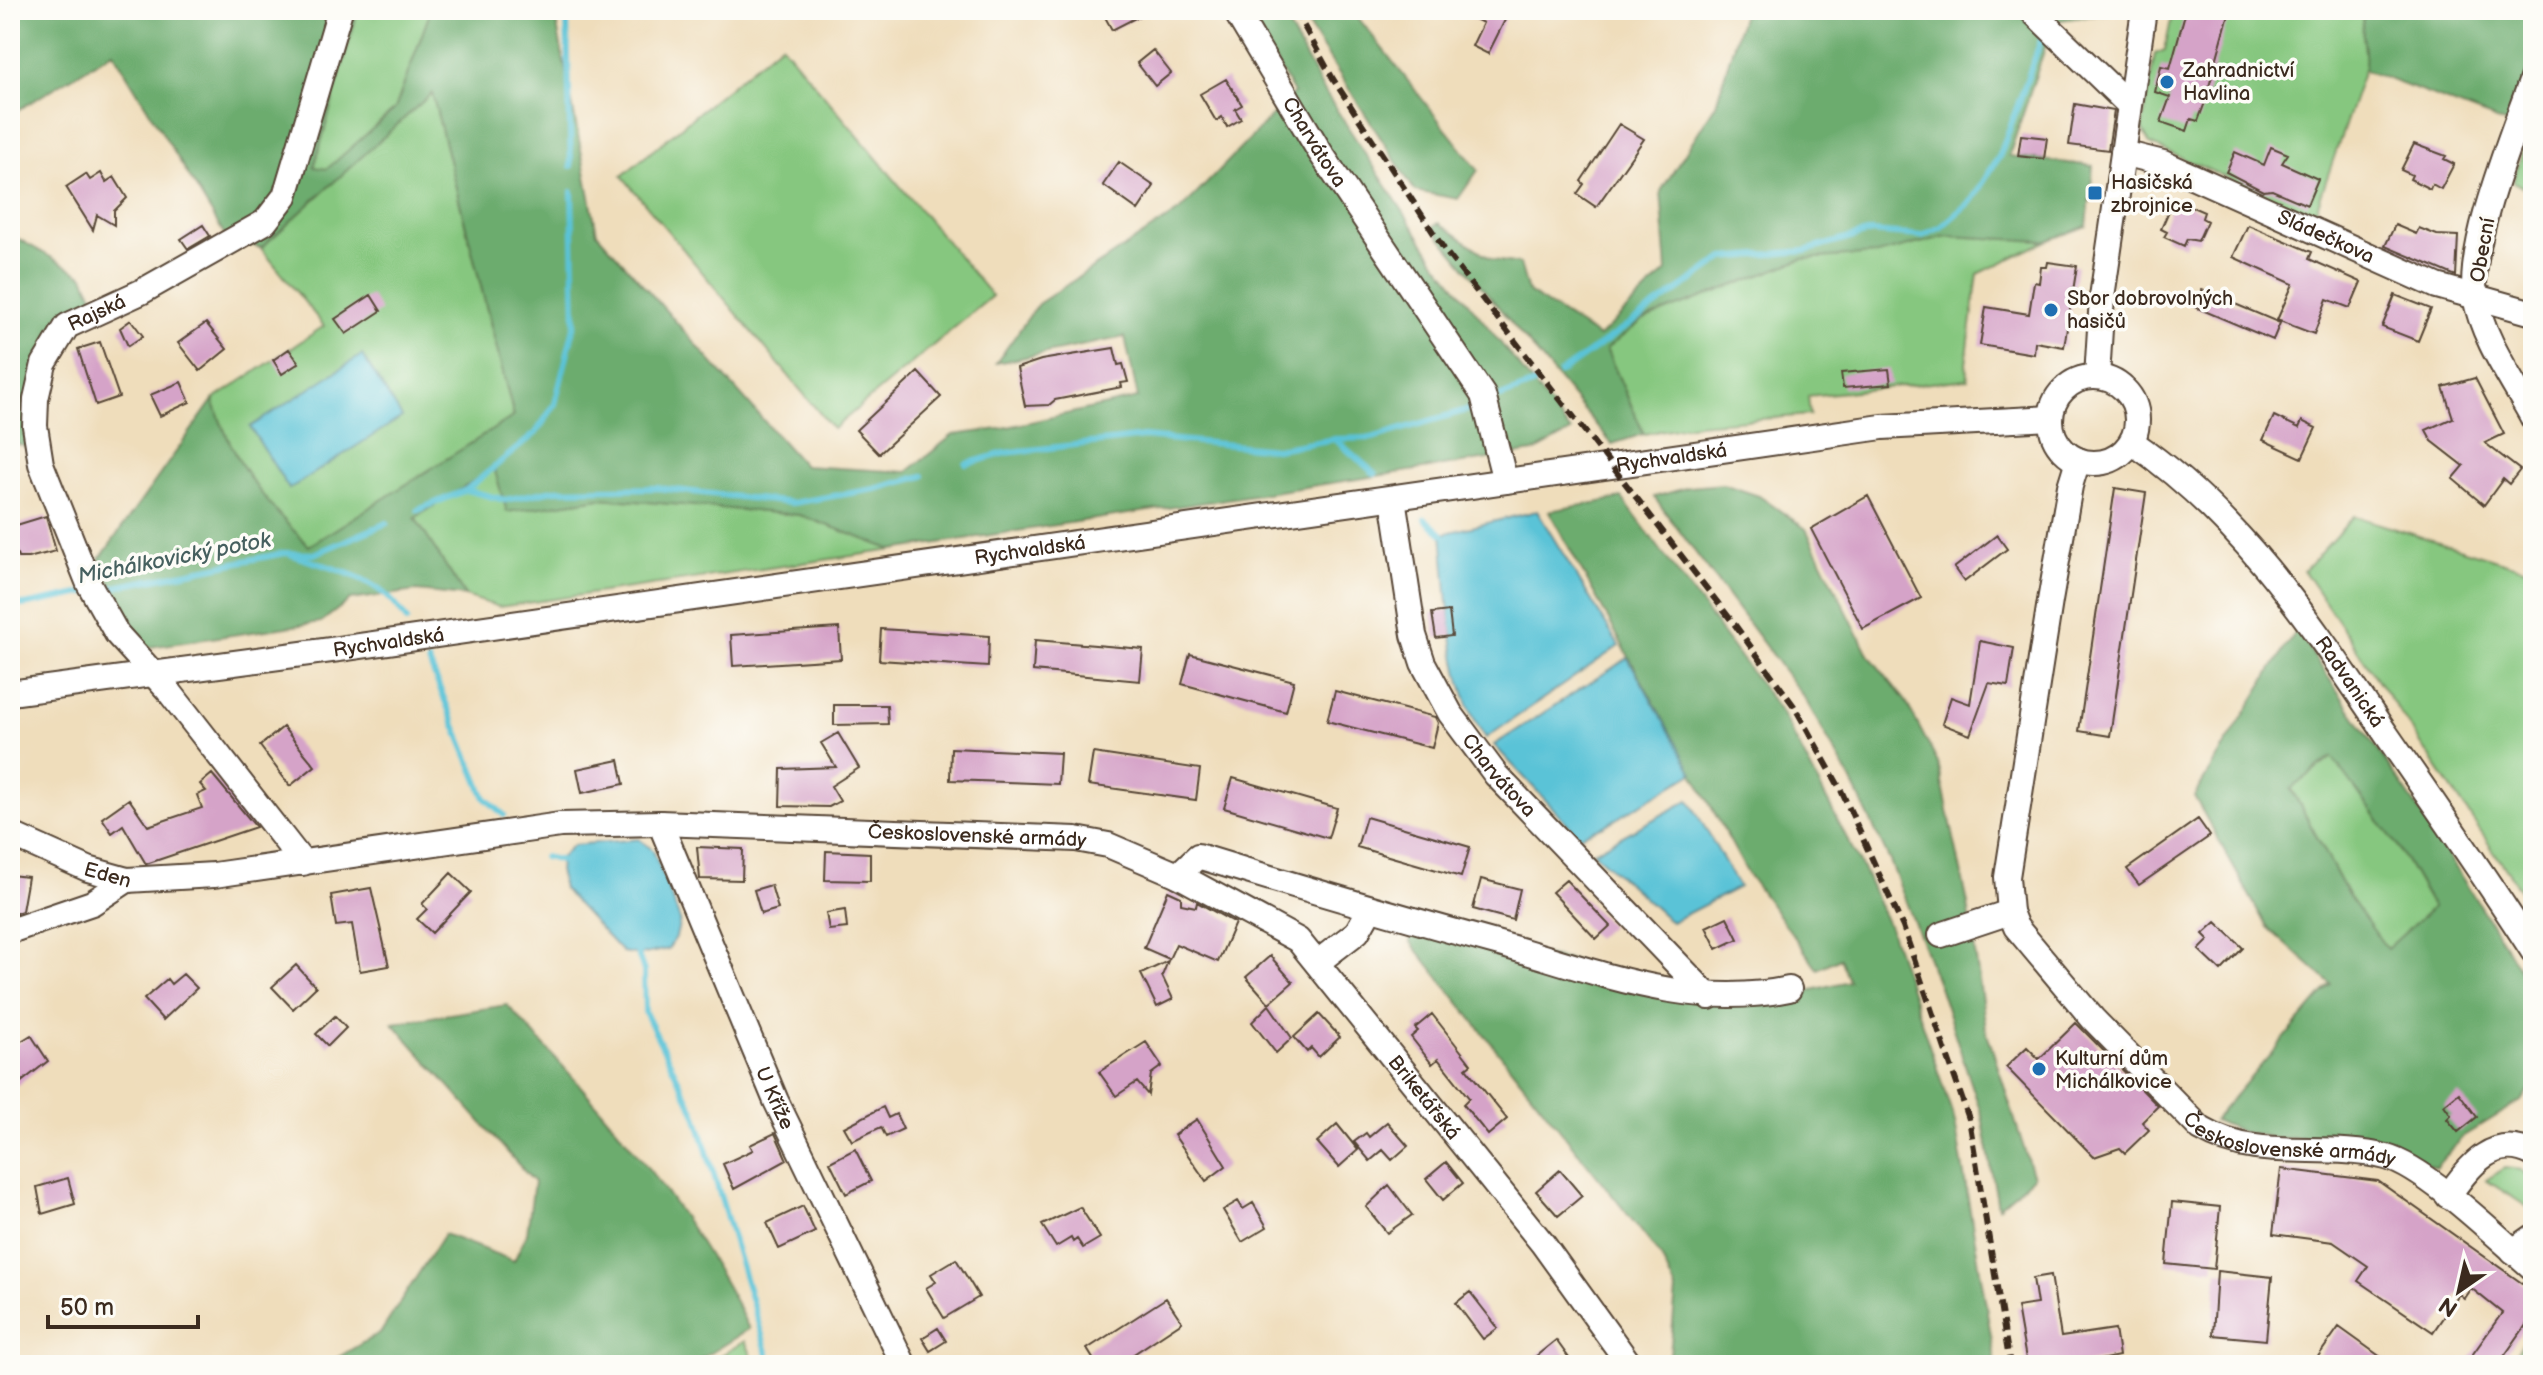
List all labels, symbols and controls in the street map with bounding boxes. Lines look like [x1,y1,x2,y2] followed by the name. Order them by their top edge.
[2182,59,2295,106] place label: Zahradnictví Havlina
[2158,73,2176,91] marker: Zahradnictví Havlina
[1277,93,1351,192] street label: Charvátova
[2111,171,2193,218] place label: Hasičská zbrojnice
[2086,184,2104,202] marker: Hasičská zbrojnice
[2274,205,2378,269] street label: Sládečkova
[2466,216,2500,284] street label: Obecní
[2067,287,2233,334] place label: Sbor dobrovolných hasičů
[64,290,130,337] street label: Rajská
[2042,301,2060,319] marker: Sbor dobrovolných hasičů
[1614,438,1729,478] street label: Rychvaldská
[75,526,274,590] water label: Michálkovický potok
[973,531,1087,570] street label: Rychvaldská
[332,623,446,663] street label: Rychvaldská
[2310,632,2389,732] street label: Radvanická
[1456,729,1541,822] street label: Charvátova
[867,818,1088,854] street label: Československé armády
[81,857,134,894] street label: Eden
[2055,1047,2172,1094] place label: Kulturní dům Michálkovice
[1383,1051,1465,1145] street label: Briketářská
[2030,1060,2048,1078] marker: Kulturní dům Michálkovice
[750,1063,799,1134] street label: U Kříže
[2178,1106,2399,1172] street label: Československé armády
[2419,1251,2499,1331] north arrow
[48,1279,198,1329] scale bar
[2434,1291,2463,1322] text: N
[60,1293,114,1322] text: 50 m

